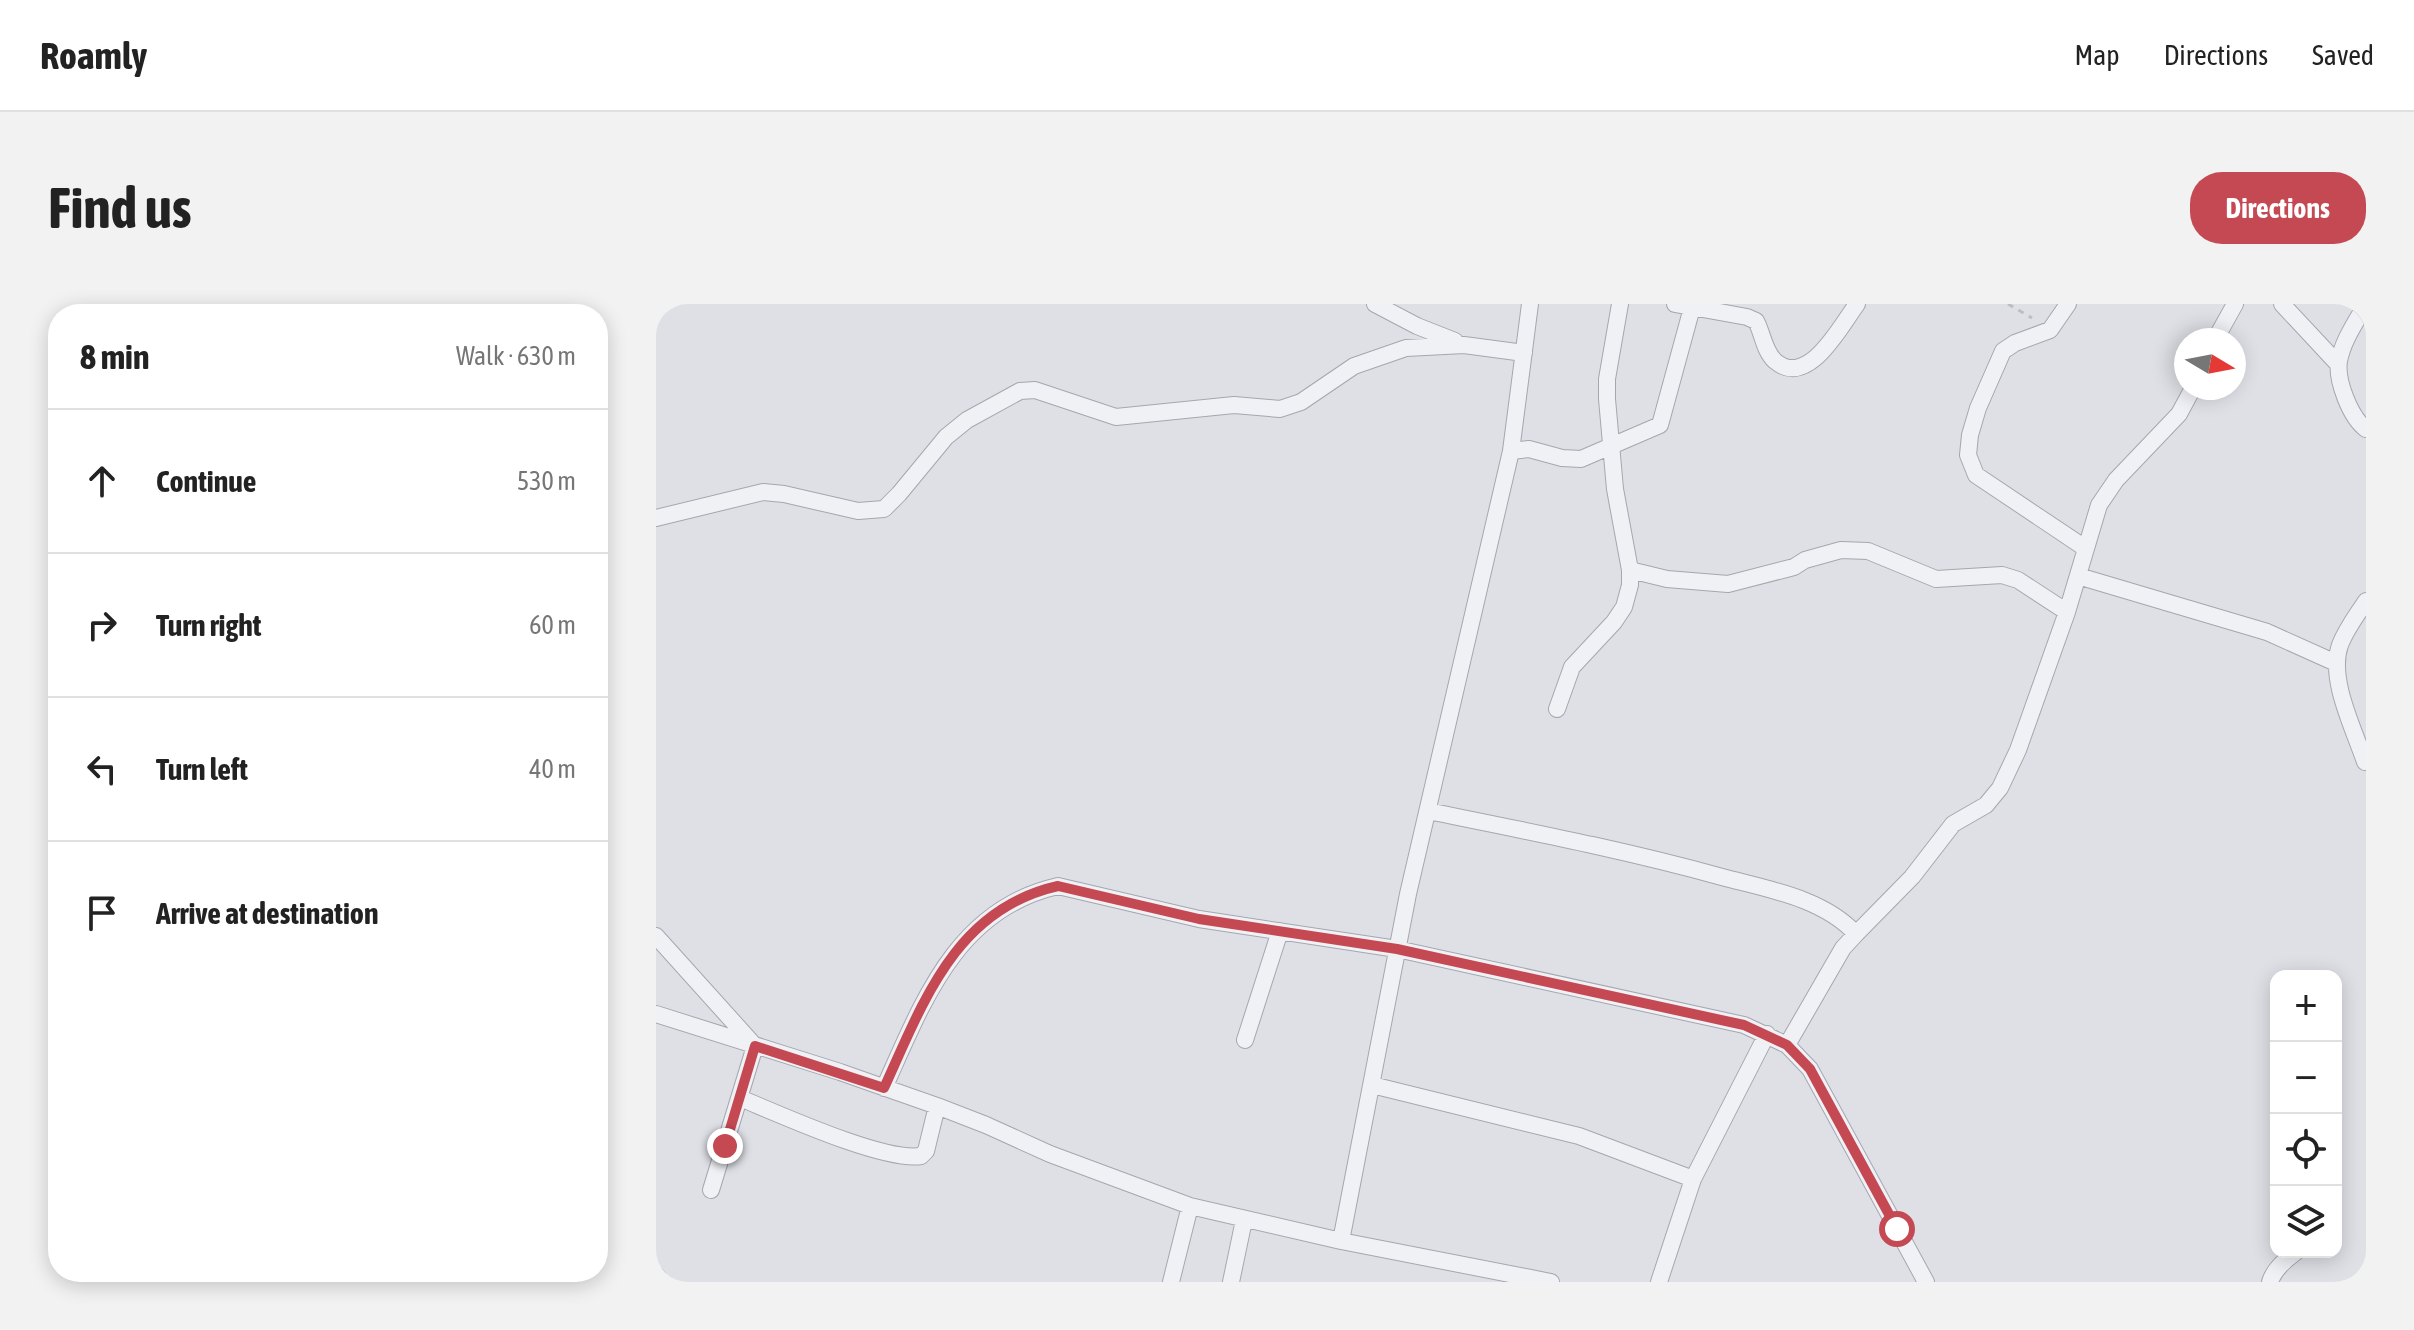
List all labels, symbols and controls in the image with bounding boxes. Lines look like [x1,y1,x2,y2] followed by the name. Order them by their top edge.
[40,34,147,77] text: Roamly
[2075,39,2120,71] text: Map
[2164,39,2268,71] text: Directions
[2312,39,2374,71] text: Saved
[2190,172,2366,244] button: Directions
[48,176,192,240] text: Find us
[2174,328,2246,400] north arrow
[80,337,149,376] text: 8 min
[456,341,576,371] text: Walk · 630 m
[80,459,124,503] icon: ahead
[156,464,256,498] text: Continue
[517,466,576,496] text: 530 m
[80,603,124,647] icon: right
[156,608,262,642] text: Turn right
[529,610,576,640] text: 60 m
[80,747,124,791] icon: left
[156,752,248,786] text: Turn left
[529,754,576,784] text: 40 m
[80,891,124,935] icon: arrive
[156,896,378,930] text: Arrive at destination
[2270,970,2342,1258] map controls
[2270,970,2342,1042] button: +
[2270,1042,2342,1114] button: −
[2270,1114,2342,1186] button: locate
[707,1128,743,1164] route end
[2270,1186,2342,1258] button: layers
[1879,1211,1915,1247] route start

